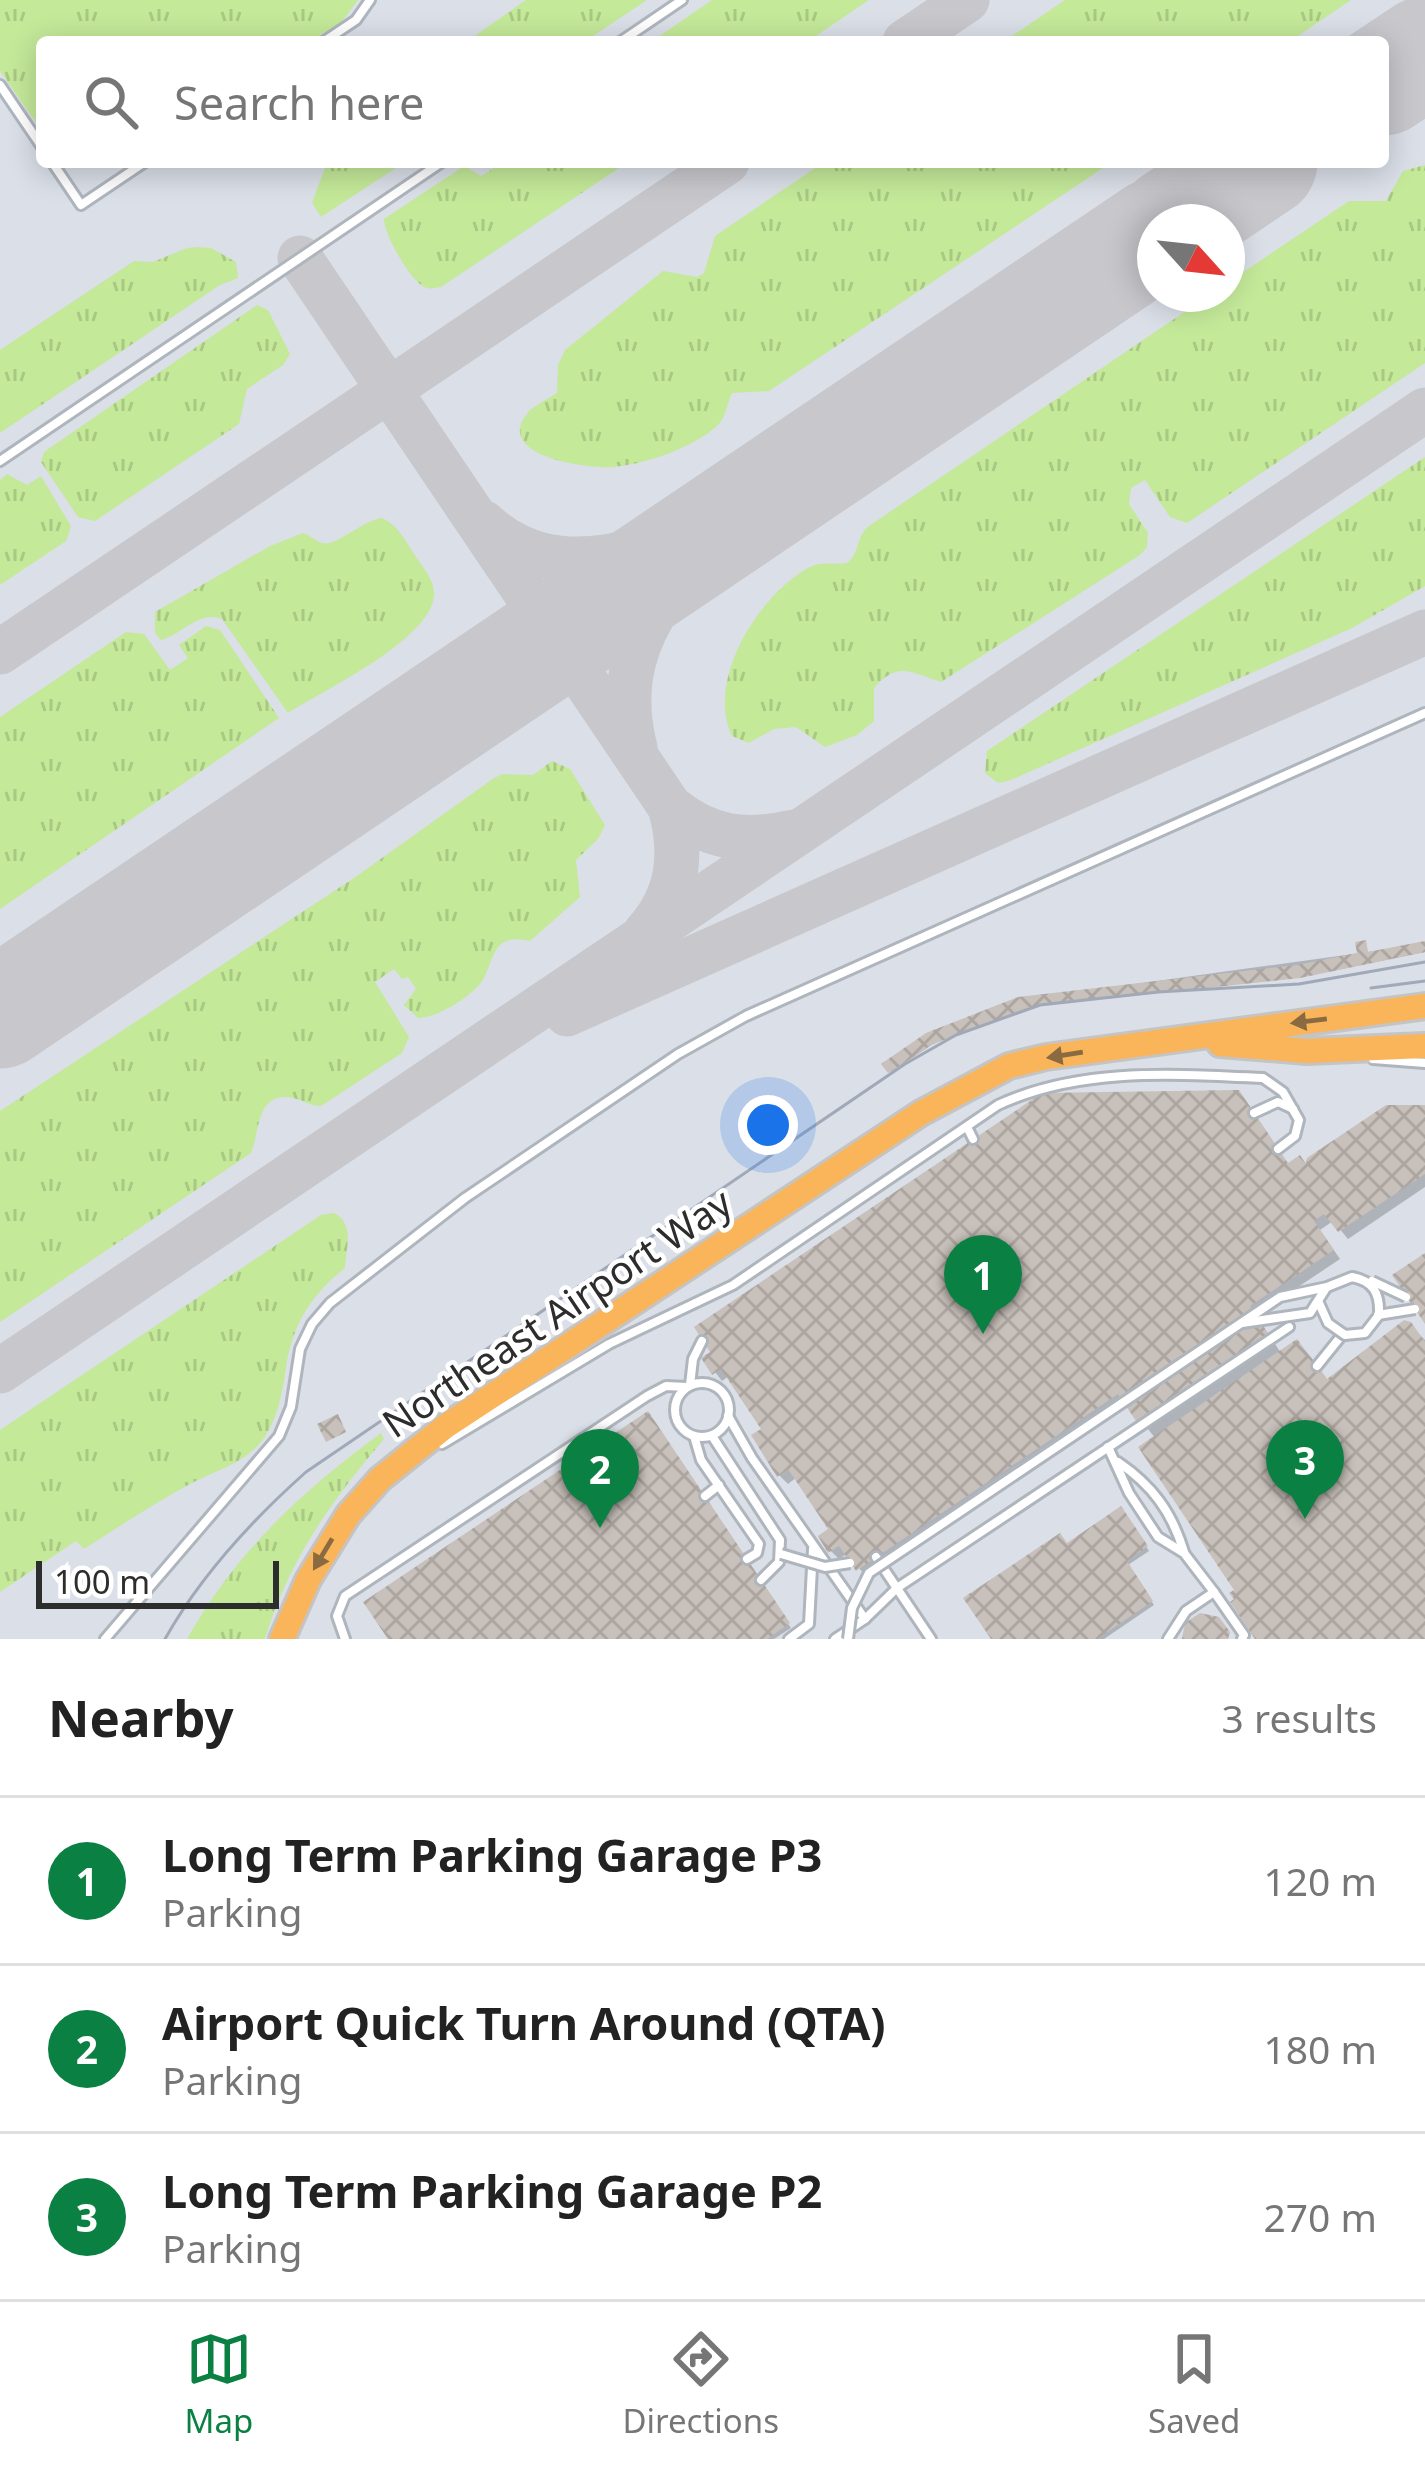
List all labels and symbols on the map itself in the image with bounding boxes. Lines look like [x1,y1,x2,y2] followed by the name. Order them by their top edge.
[1137,204,1245,312] north arrow
[1290,1011,1327,1030] one-way arrow
[1046,1046,1084,1064] one-way arrow
[738,1095,798,1155] your location
[371,1175,741,1449] street label: Northeast Airport Way
[944,1235,1022,1334] pin: 1
[1266,1420,1344,1519] pin: 3
[561,1429,639,1528] pin: 2
[313,1537,334,1571] one-way arrow
[36,1555,279,1608] scale bar

